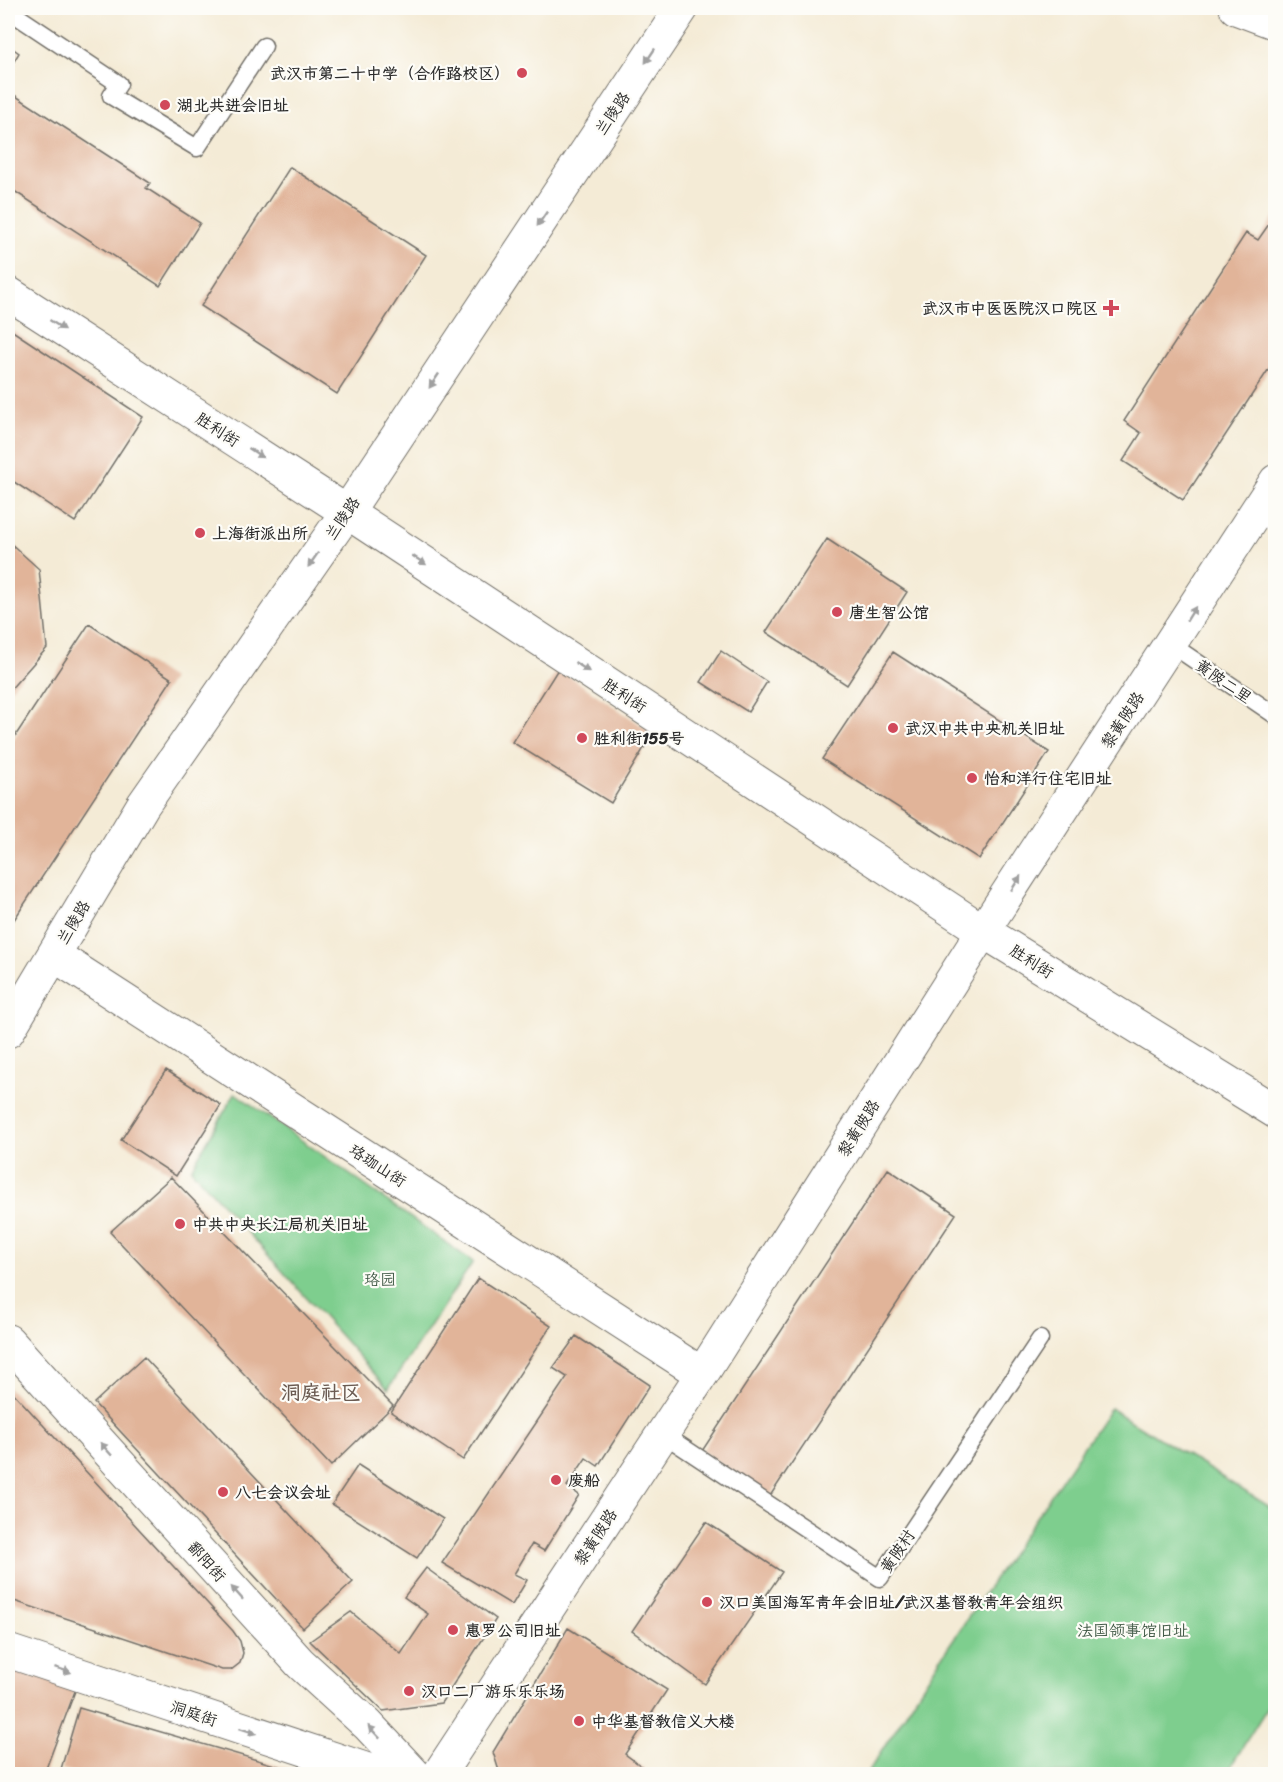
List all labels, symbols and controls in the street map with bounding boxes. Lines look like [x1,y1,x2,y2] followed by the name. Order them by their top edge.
[644,48,655,64] one-way arrow
[270,59,510,88] place label: 武汉市第二十中学（合作路校区）
[515,66,529,80] marker: 武汉市第二十中学（合作路校区）
[587,85,638,141] street label: 兰陵路
[177,91,289,120] place label: 湖北共进会旧址
[158,98,172,112] marker: 湖北共进会旧址
[536,210,547,227] one-way arrow
[922,294,1098,323] place label: 武汉市中医医院汉口院区
[1102,299,1120,317] marker: 武汉市中医医院汉口院区
[48,319,65,330] one-way arrow
[428,373,439,389] one-way arrow
[190,404,246,455] street label: 胜利街
[248,447,264,458] one-way arrow
[317,490,368,546] street label: 兰陵路
[212,519,308,548] place label: 上海街派出所
[193,526,207,540] marker: 上海街派出所
[308,552,319,568] one-way arrow
[411,554,427,565] one-way arrow
[849,598,929,627] place label: 唐生智公馆
[830,605,844,619] marker: 唐生智公馆
[1186,606,1197,622] one-way arrow
[1189,651,1258,712] street label: 黄陂二里
[574,661,590,672] one-way arrow
[597,670,653,721] street label: 胜利街
[1093,686,1152,755] street label: 黎黄陂路
[905,714,1065,743] place label: 武汉中共中央机关旧址
[886,721,900,735] marker: 武汉中共中央机关旧址
[594,724,684,753] place label: 胜利街155号
[575,731,589,745] marker: 胜利街155号
[984,764,1112,793] place label: 怡和洋行住宅旧址
[965,771,979,785] marker: 怡和洋行住宅旧址
[1010,875,1022,891] one-way arrow
[49,894,98,950] street label: 兰陵路
[1004,936,1060,986] street label: 胜利街
[829,1093,888,1163] street label: 黎黄陂路
[343,1136,412,1195] street label: 珞珈山街
[192,1210,368,1239] place label: 中共中央长江局机关旧址
[173,1217,187,1231] marker: 中共中央长江局机关旧址
[364,1265,396,1294] park label: 珞园
[281,1375,361,1410] district label: 洞庭社区
[99,1442,113,1456] one-way arrow
[568,1466,600,1495] place label: 废船
[549,1473,563,1487] marker: 废船
[235,1478,331,1507] place label: 八七会议会址
[216,1485,230,1499] marker: 八七会议会址
[566,1503,625,1572] street label: 黎黄陂路
[872,1523,923,1579] street label: 黄陂村
[180,1534,233,1589] street label: 鄱阳街
[231,1586,244,1601] one-way arrow
[719,1588,1063,1617] place label: 汉口美国海军青年会旧址/武汉基督教青年会组织
[700,1595,714,1609] marker: 汉口美国海军青年会旧址/武汉基督教青年会组织
[465,1616,561,1645] place label: 惠罗公司旧址
[1077,1616,1189,1645] park label: 法国领事馆旧址
[446,1623,460,1637] marker: 惠罗公司旧址
[54,1666,72,1675] one-way arrow
[421,1677,565,1706] place label: 汉口二厂游乐乐乐场
[402,1684,416,1698] marker: 汉口二厂游乐乐乐场
[167,1692,221,1735] street label: 洞庭街
[591,1707,735,1736] place label: 中华基督教信义大楼
[572,1714,586,1728] marker: 中华基督教信义大楼
[367,1725,381,1739] one-way arrow
[239,1727,257,1736] one-way arrow

